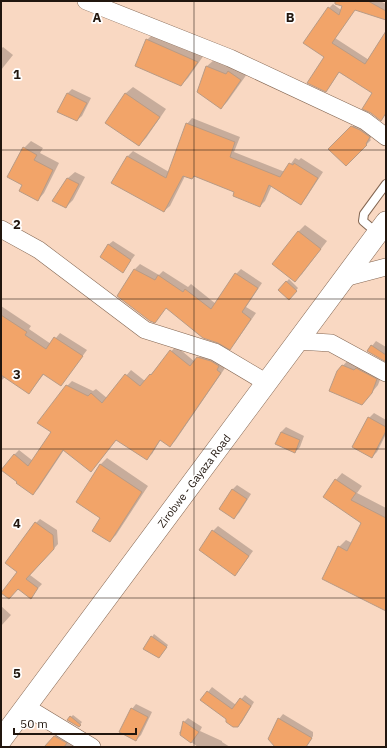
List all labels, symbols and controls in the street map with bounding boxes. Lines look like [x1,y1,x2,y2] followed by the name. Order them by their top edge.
[93,9,102,26] text: A
[286,9,295,26] text: B
[13,66,21,83] text: 1
[13,216,21,233] text: 2
[13,366,21,383] text: 3
[154,432,234,530] street label: Zirobwe - Gayaza Road
[13,515,21,532] text: 4
[13,665,21,682] text: 5
[14,710,136,736] scale bar
[20,716,48,731] text: 50 m

